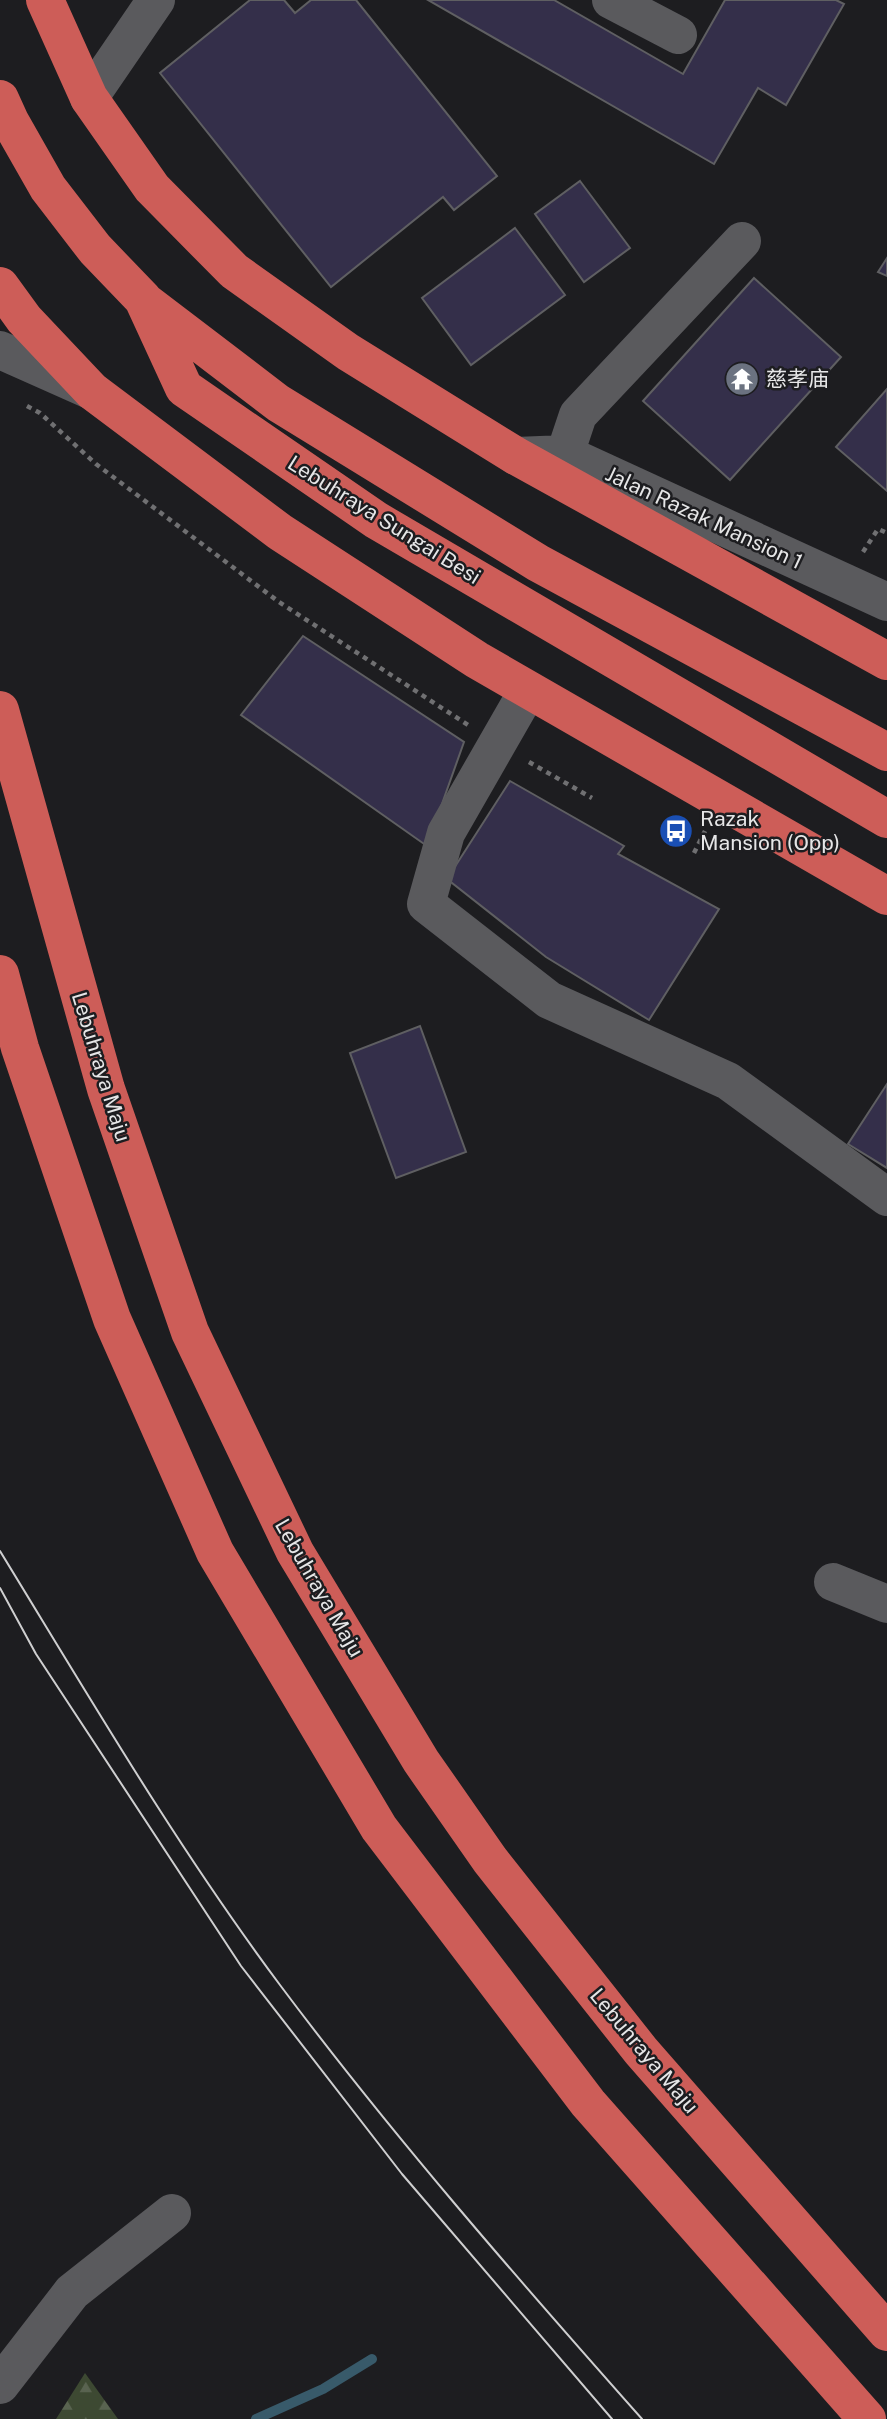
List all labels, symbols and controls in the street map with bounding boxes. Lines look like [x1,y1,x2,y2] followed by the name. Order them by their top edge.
[723,360,761,398] temple icon: 慈孝庙
[766,366,829,391] place label: 慈孝庙
[283,450,485,589] street label: Lebuhraya Sungai Besi
[602,461,807,574] street label: Jalan Razak Mansion 1
[700,806,840,855] place label: Razak Mansion (Opp)
[657,812,695,850] bus stop icon: Razak Mansion (Opp)
[67,989,136,1145] street label: Lebuhraya Maju
[270,1514,369,1661] street label: Lebuhraya Maju
[585,1983,704,2118] street label: Lebuhraya Maju

